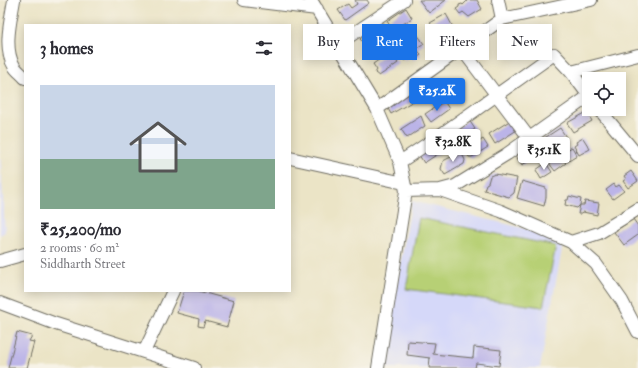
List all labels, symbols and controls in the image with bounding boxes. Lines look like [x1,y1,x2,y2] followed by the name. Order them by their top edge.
[303,24,354,60] chip: Buy
[362,24,417,60] chip: Rent
[425,24,489,60] chip: Filters
[497,24,552,60] chip: New
[253,37,275,59] icon: filters
[40,38,93,59] text: 3 homes
[582,72,626,116] map controls
[582,72,626,116] button: locate
[404,78,470,112] pin: ₹25.2K
[418,83,456,99] text: ₹25.2K
[122,111,194,183] icon: home
[420,129,486,163] pin: ₹32.8K
[435,134,471,150] text: ₹32.8K
[511,137,577,171] pin: ₹35.1K
[527,142,561,158] text: ₹35.1K
[40,219,121,240] text: ₹25,200/mo
[40,240,119,256] text: 2 rooms · 60 m²
[40,256,125,272] text: Siddharth Street

